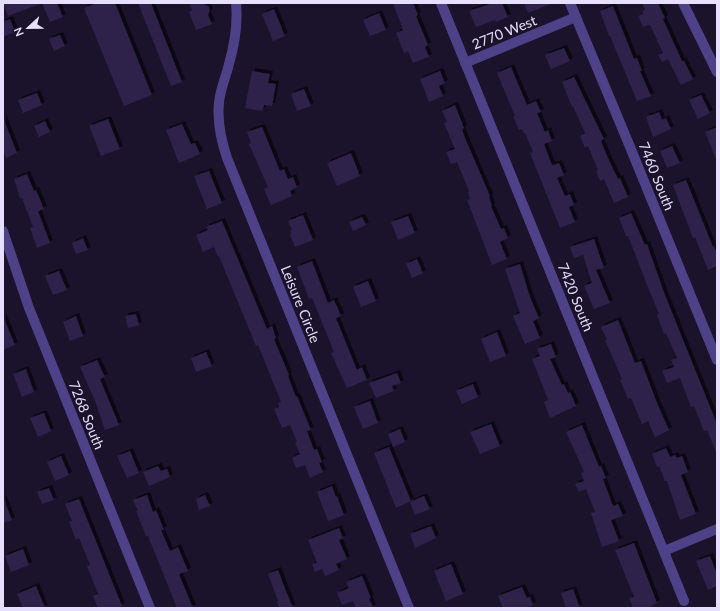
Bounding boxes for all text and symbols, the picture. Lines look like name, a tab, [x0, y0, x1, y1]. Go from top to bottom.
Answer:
north arrow	[8, 8, 48, 48]
street label: 2770 West	[469, 11, 539, 53]
text: N	[11, 26, 26, 38]
street label: 7460 South	[636, 139, 678, 213]
street label: 7420 South	[555, 260, 597, 334]
street label: Leisure Circle	[278, 263, 324, 345]
street label: 7268 South	[66, 378, 108, 452]

